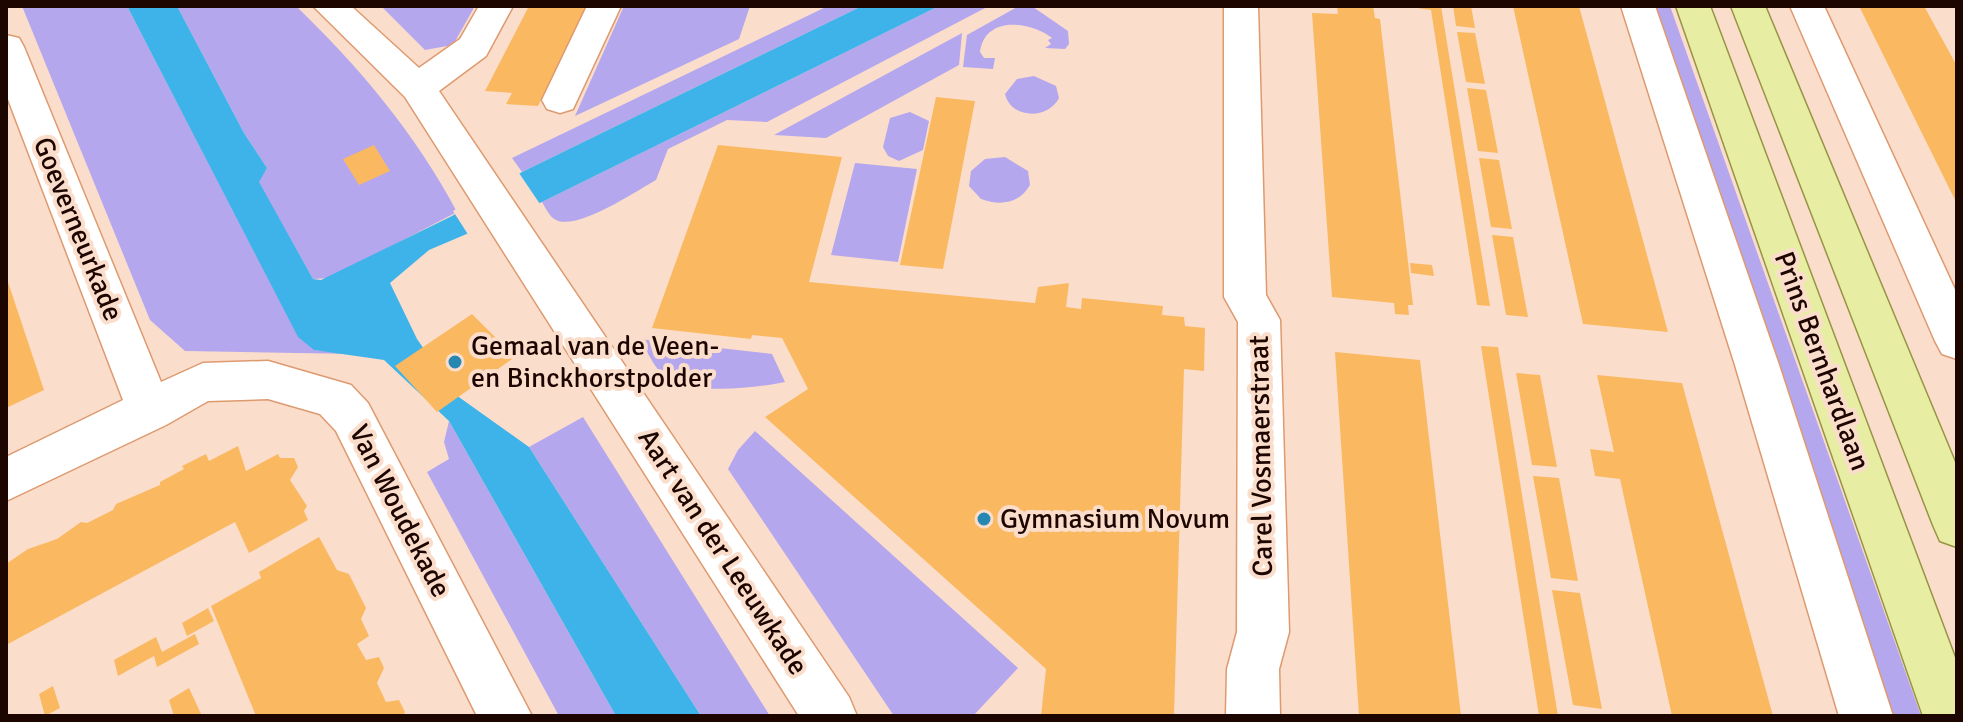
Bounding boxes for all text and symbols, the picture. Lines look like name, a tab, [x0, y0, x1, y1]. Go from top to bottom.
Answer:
street label: Goeverneurkade	[26, 132, 130, 326]
street label: Prins Bernhardlaan	[1767, 247, 1877, 475]
place label: Gemaal van de Veen- en Binckhorstpolder	[471, 329, 719, 395]
street label: Carel Vosmaerstraat	[1242, 335, 1280, 577]
marker: Gemaal van de Veen- en Binckhorstpolder	[446, 353, 464, 371]
street label: Van Woudekade	[342, 419, 458, 603]
street label: Aart van der Leeuwkade	[631, 423, 815, 681]
place label: Gymnasium Novum	[1000, 502, 1230, 536]
marker: Gymnasium Novum	[975, 510, 993, 528]

